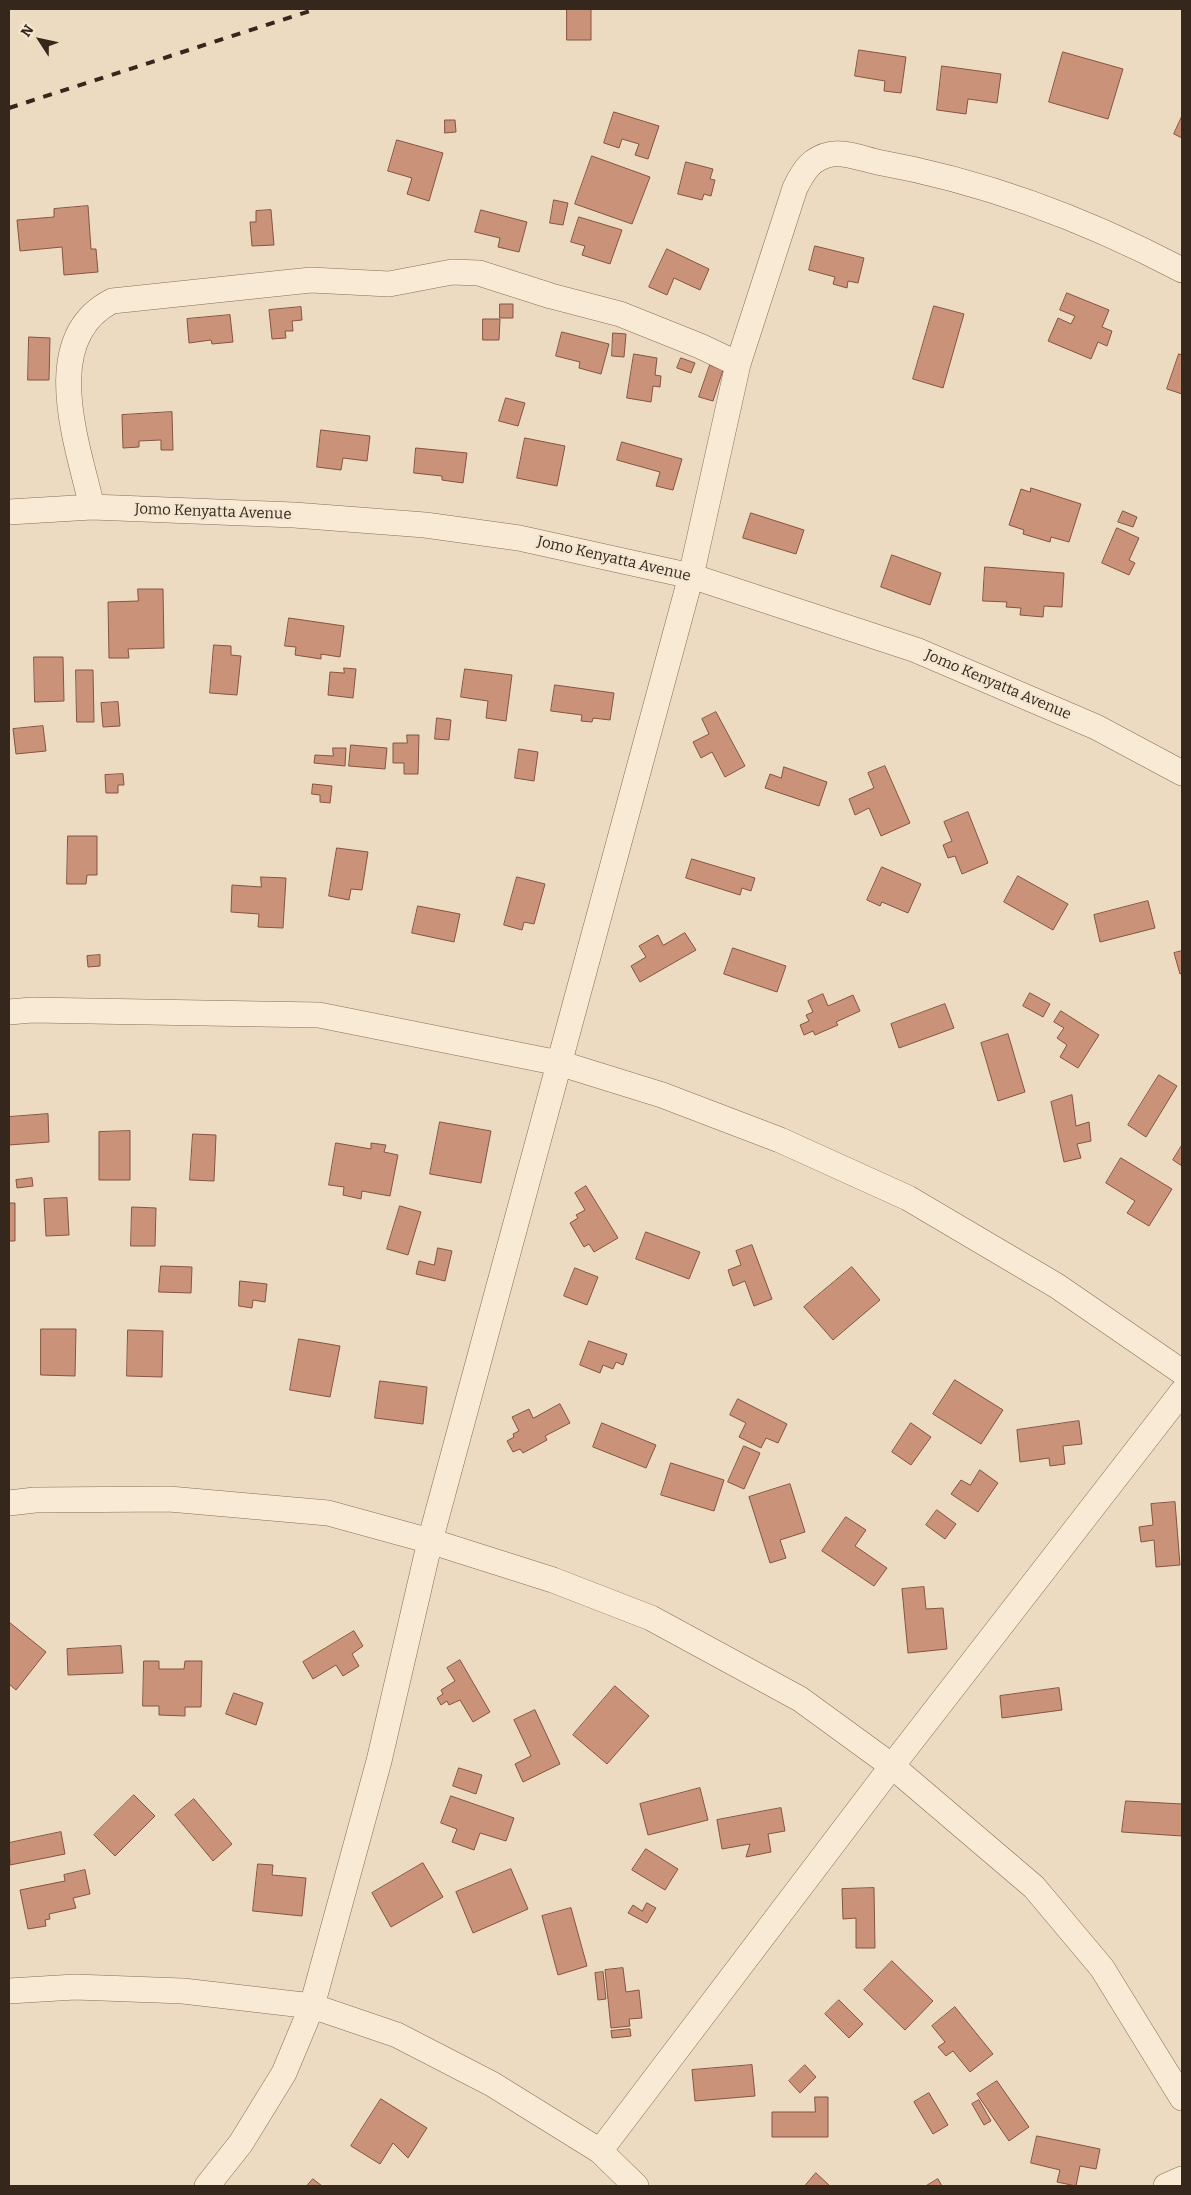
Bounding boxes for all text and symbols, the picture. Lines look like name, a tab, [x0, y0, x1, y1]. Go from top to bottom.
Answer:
north arrow	[15, 15, 65, 65]
text: N	[17, 22, 37, 40]
street label: Jomo Kenyatta Avenue	[134, 500, 292, 524]
street label: Jomo Kenyatta Avenue	[535, 533, 693, 585]
street label: Jomo Kenyatta Avenue	[922, 646, 1074, 724]

